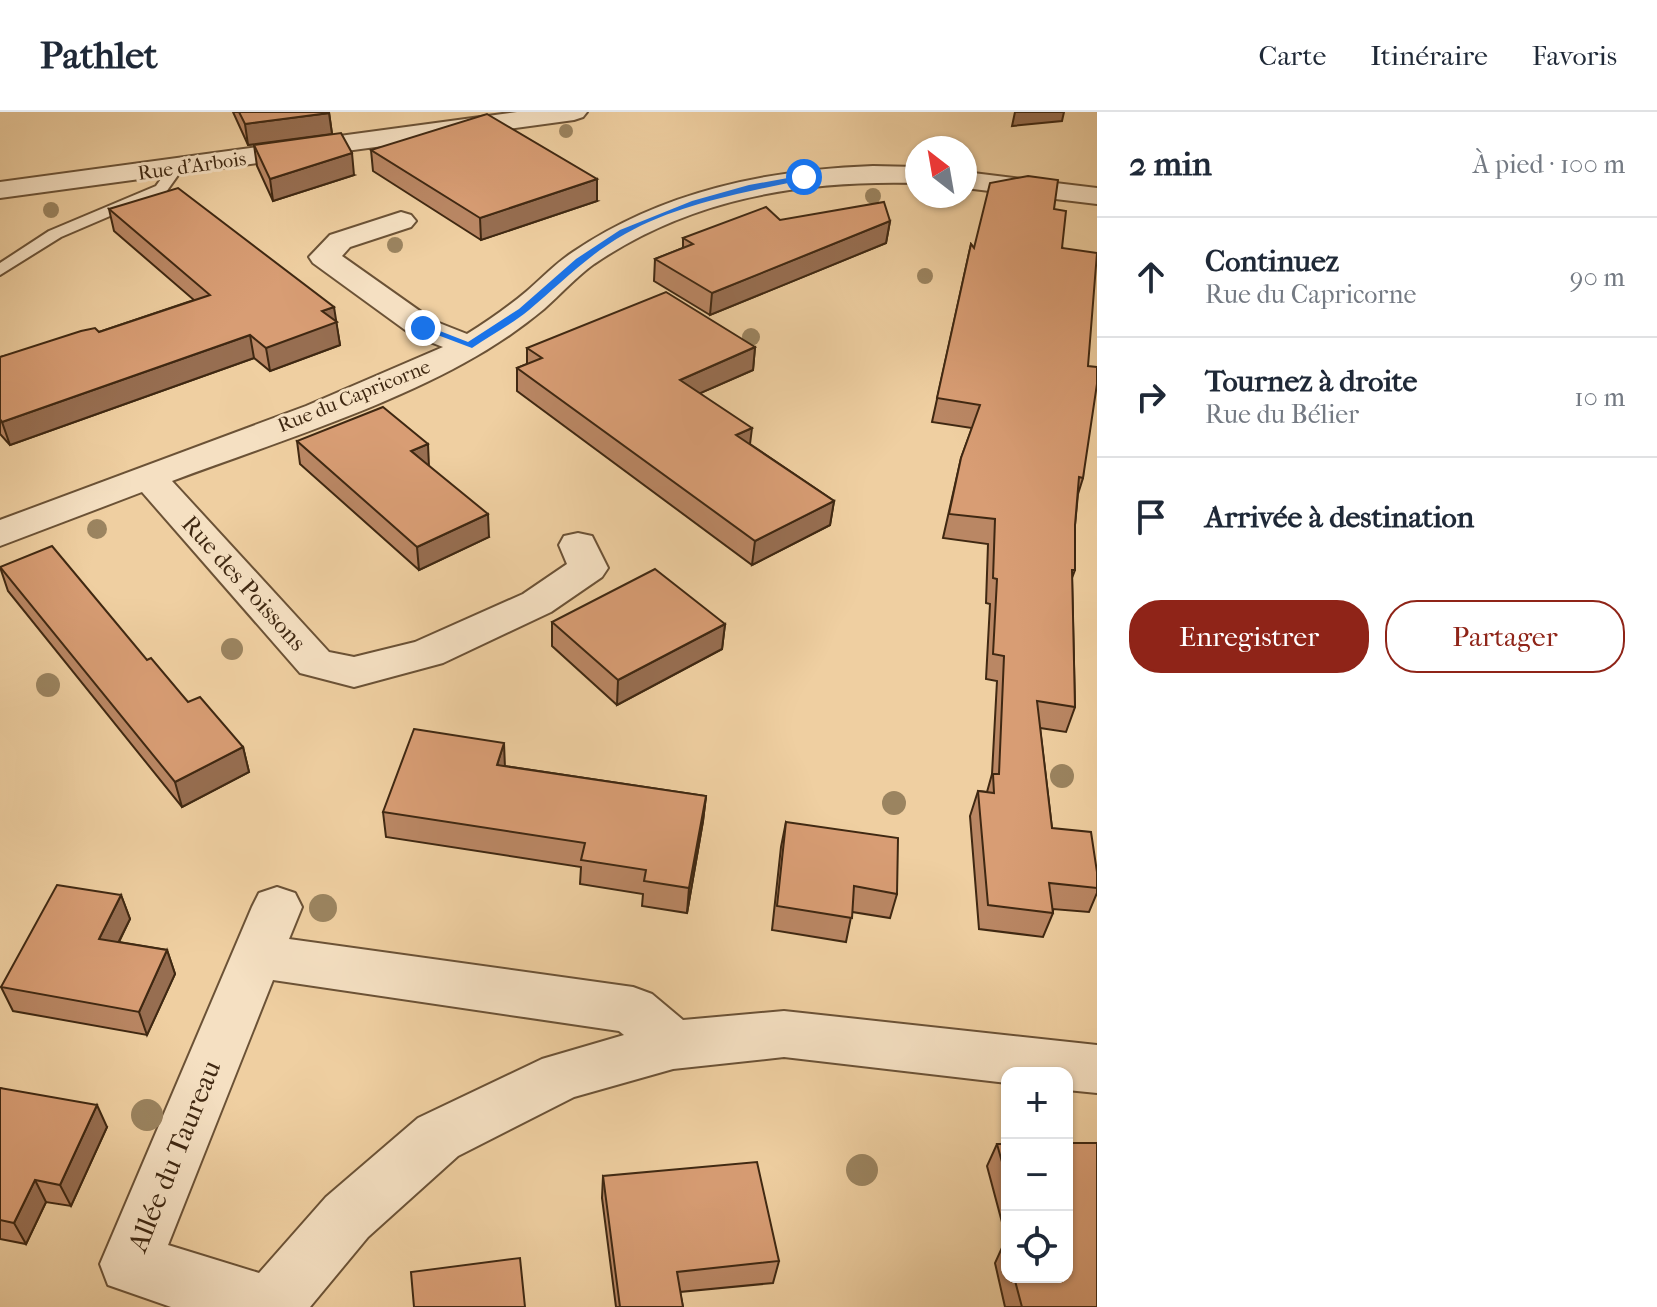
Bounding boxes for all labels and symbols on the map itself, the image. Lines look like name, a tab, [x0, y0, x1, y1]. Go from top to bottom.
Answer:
north arrow	[905, 136, 977, 208]
street label: Rue d'Arbois	[136, 147, 248, 185]
route start	[786, 159, 822, 195]
route end	[405, 310, 441, 346]
street label: Rue du Capricorne	[274, 355, 434, 437]
street label: Rue des Poissons	[176, 510, 312, 656]
street label: Allée du Taureau	[120, 1055, 227, 1258]

